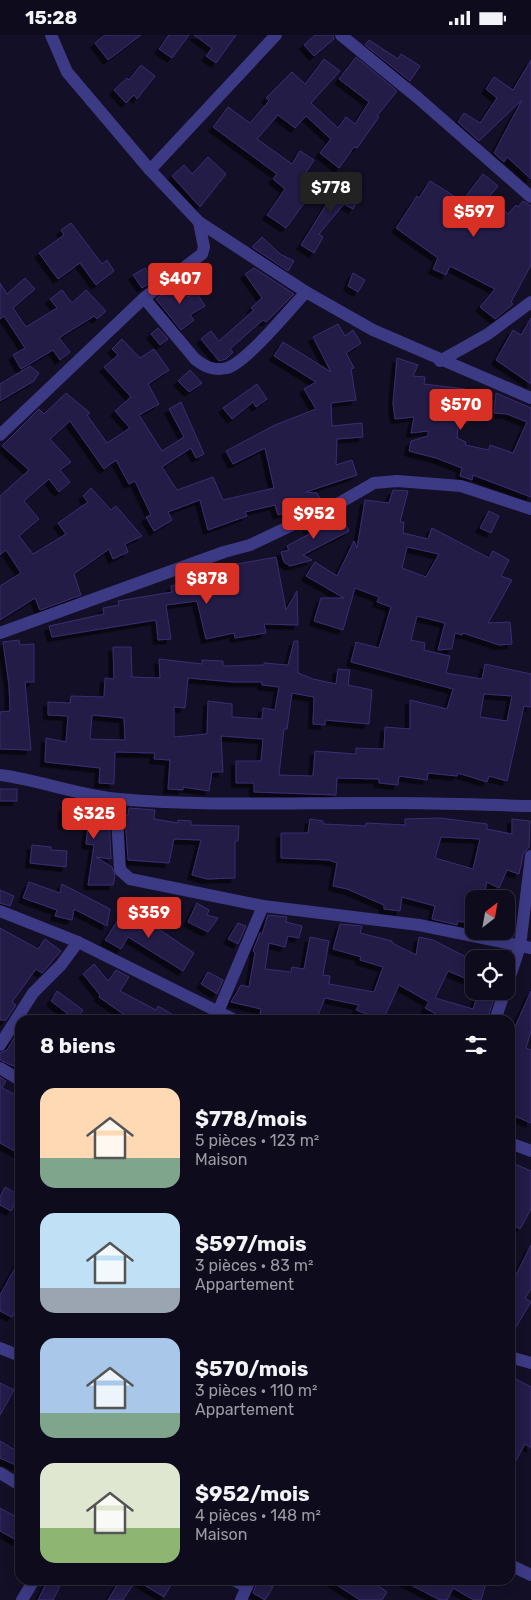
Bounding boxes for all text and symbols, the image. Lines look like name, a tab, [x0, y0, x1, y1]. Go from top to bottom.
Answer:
text: 15:28	[25, 6, 77, 29]
pin: $778	[301, 171, 361, 214]
text: $778	[311, 178, 351, 197]
pin: $597	[444, 195, 504, 238]
text: $597	[454, 202, 494, 221]
pin: $407	[150, 263, 210, 305]
text: $407	[159, 269, 201, 288]
pin: $570	[431, 389, 491, 431]
text: $570	[440, 395, 482, 414]
pin: $952	[284, 497, 344, 540]
text: $952	[293, 504, 335, 523]
pin: $878	[177, 563, 237, 605]
text: $878	[186, 569, 228, 588]
pin: $325	[64, 797, 124, 840]
text: $325	[73, 804, 115, 823]
north arrow	[465, 890, 515, 940]
map controls	[465, 890, 515, 1000]
pin: $359	[119, 897, 179, 939]
text: $359	[128, 903, 170, 922]
button: locate	[465, 950, 515, 1000]
icon: filters	[462, 1031, 490, 1059]
text: 8 biens	[40, 1033, 116, 1058]
text: $778/mois	[195, 1106, 307, 1131]
icon: home	[80, 1108, 140, 1168]
text: 5 pièces · 123 m²	[195, 1131, 319, 1150]
text: Maison	[195, 1150, 247, 1169]
text: $597/mois	[195, 1231, 307, 1256]
icon: home	[80, 1233, 140, 1293]
text: 3 pièces · 83 m²	[195, 1256, 313, 1275]
text: Appartement	[195, 1275, 294, 1294]
text: $570/mois	[195, 1356, 308, 1381]
icon: home	[80, 1358, 140, 1418]
text: 3 pièces · 110 m²	[195, 1381, 317, 1400]
text: Appartement	[195, 1400, 294, 1419]
text: $952/mois	[195, 1481, 310, 1506]
icon: home	[80, 1483, 140, 1543]
text: 4 pièces · 148 m²	[195, 1506, 321, 1525]
text: Maison	[195, 1525, 247, 1544]

